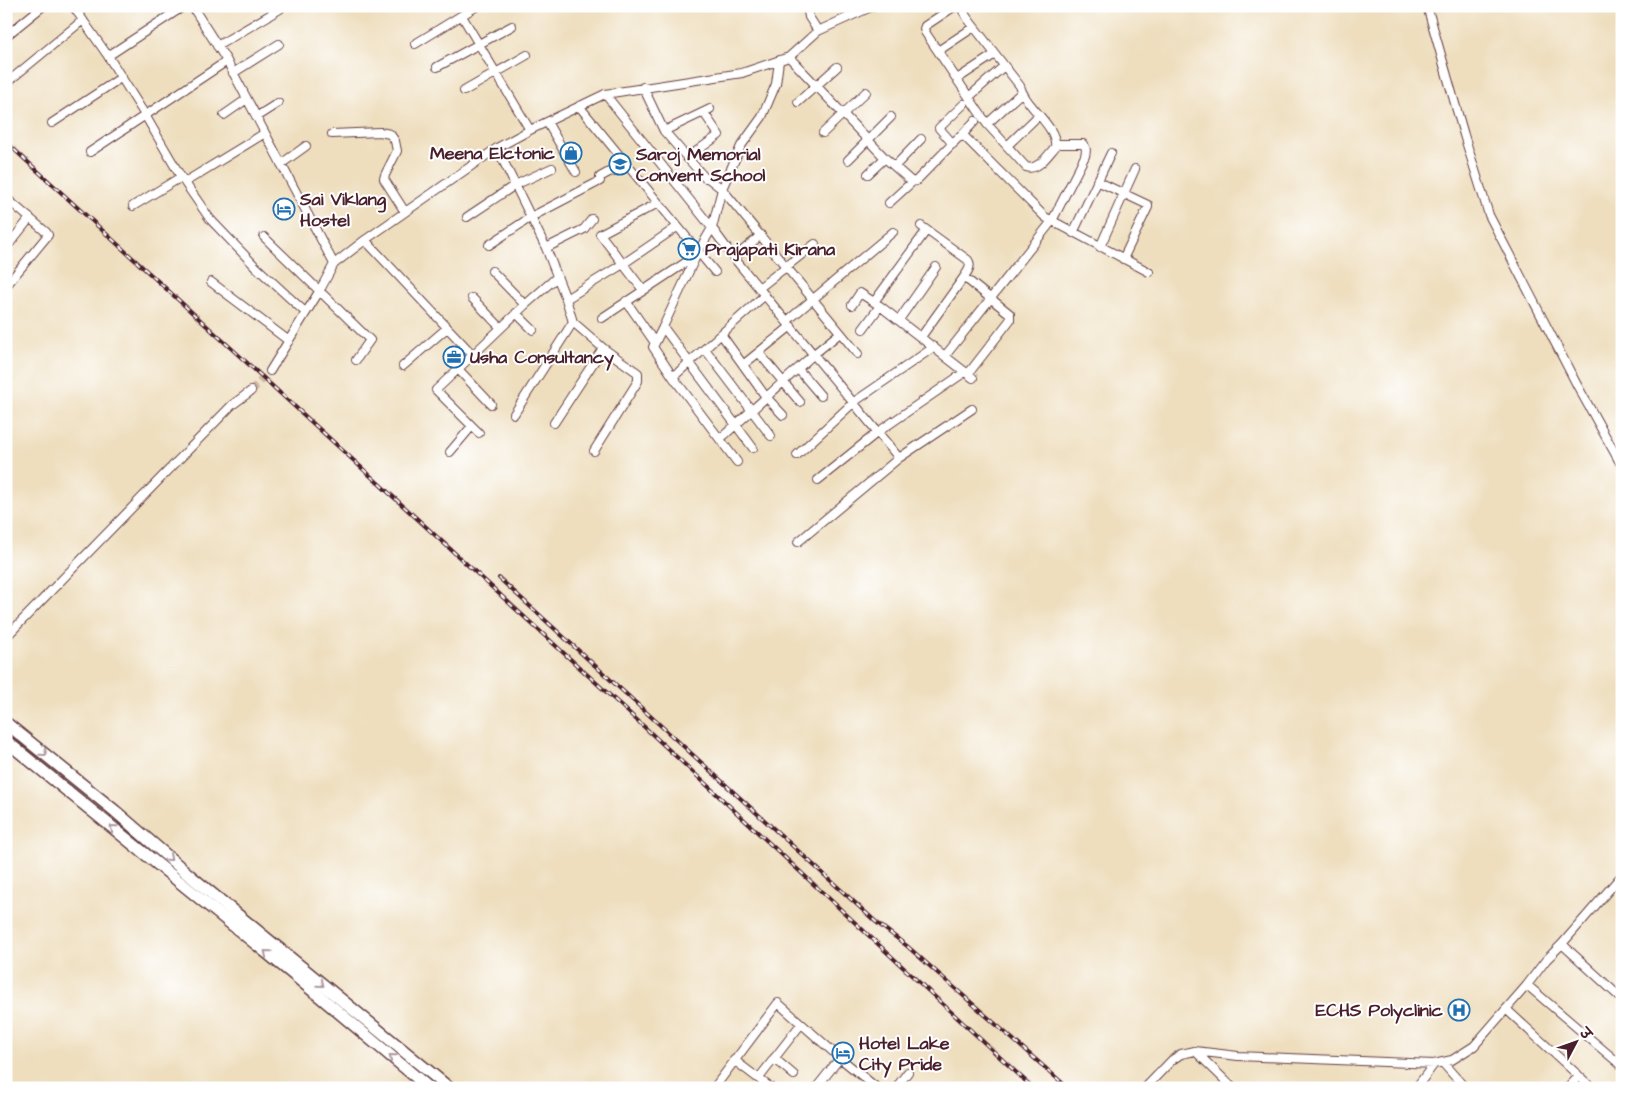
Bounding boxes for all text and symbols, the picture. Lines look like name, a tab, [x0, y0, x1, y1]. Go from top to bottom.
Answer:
place label: Meena Elctonic	[430, 141, 556, 166]
shop icon: Meena Elctonic	[559, 141, 583, 165]
place label: Saroj Memorial Convent School	[635, 142, 766, 188]
school or university icon: Saroj Memorial Convent School	[608, 152, 632, 176]
place label: Sai Viklang Hostel	[299, 187, 387, 233]
hotel icon: Sai Viklang Hostel	[272, 197, 296, 221]
supermarket icon: Prajapati Kirana	[677, 237, 701, 261]
place label: Prajapati Kirana	[705, 237, 836, 262]
office icon: Usha Consultancy	[442, 345, 466, 369]
place label: Usha Consultancy	[470, 345, 614, 371]
one-way arrow	[39, 748, 48, 757]
one-way arrow	[110, 825, 119, 834]
one-way arrow	[163, 852, 172, 861]
one-way arrow	[263, 949, 272, 958]
one-way arrow	[315, 978, 324, 986]
place label: ECHS Polyclinic	[1316, 998, 1444, 1024]
hospital icon: ECHS Polyclinic	[1447, 998, 1471, 1022]
north arrow	[1550, 1016, 1600, 1066]
text: उ	[1573, 1023, 1597, 1045]
place label: Hotel Lake City Pride	[859, 1031, 950, 1078]
hotel icon: Hotel Lake City Pride	[831, 1041, 855, 1065]
one-way arrow	[388, 1053, 397, 1062]

